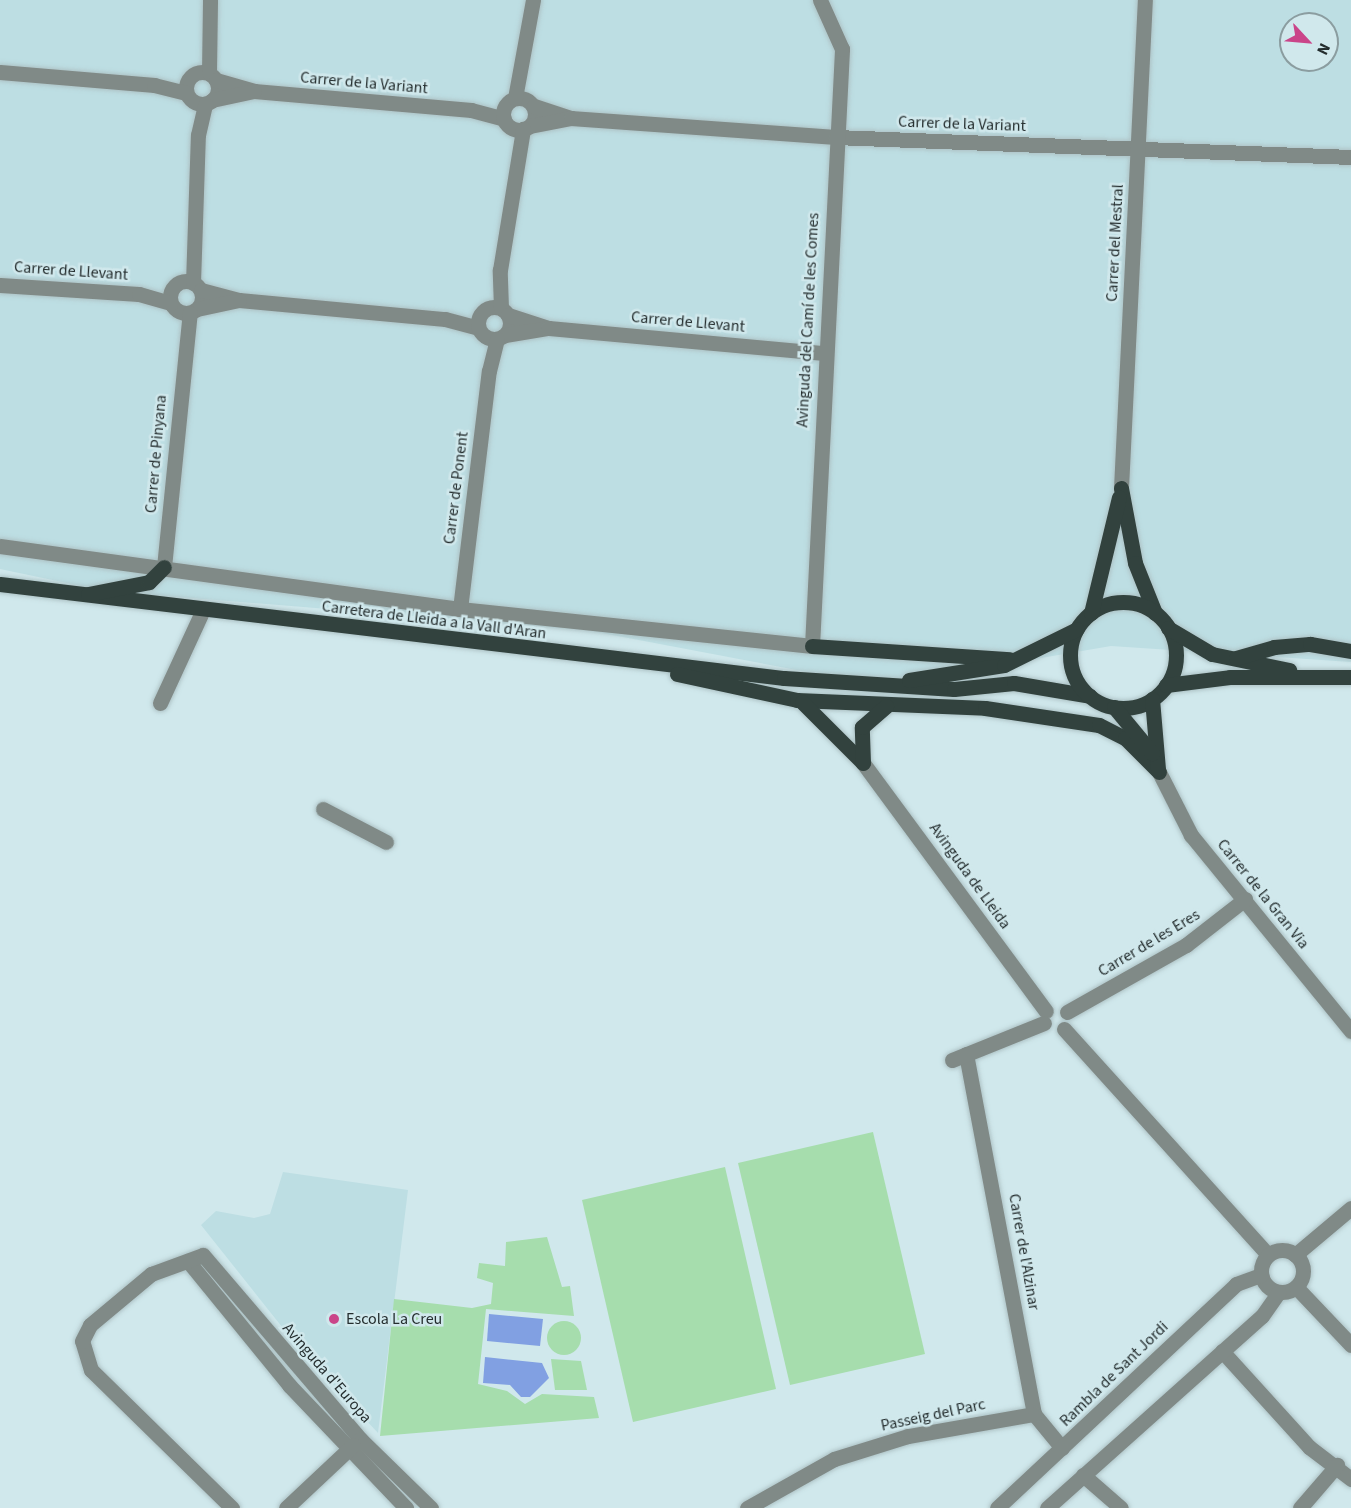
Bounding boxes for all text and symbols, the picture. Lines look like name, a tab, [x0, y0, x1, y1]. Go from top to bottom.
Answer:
north arrow	[1279, 12, 1339, 72]
text: N	[1311, 39, 1336, 59]
street label: Carrer de la Variant	[299, 68, 429, 98]
street label: Carrer de la Variant	[898, 112, 1026, 136]
street label: Carrer del Mestral	[1102, 184, 1128, 302]
street label: Avinguda del Camí de les Comes	[793, 212, 823, 428]
street label: Carrer de Llevant	[13, 257, 129, 285]
street label: Carrer de Llevant	[630, 307, 746, 337]
street label: Carrer de Pinyana	[141, 394, 171, 514]
street label: Carrer de Ponent	[440, 431, 472, 545]
street label: Carretera de Lleida a la Vall d'Aran	[321, 597, 547, 643]
street label: Avinguda de Lleida	[925, 819, 1015, 933]
street label: Carrer de la Gran Via	[1213, 835, 1313, 953]
street label: Carrer de les Eres	[1095, 905, 1203, 981]
street label: Carrer de l'Alzinar	[1004, 1192, 1044, 1312]
place label: Escola La Creu	[346, 1309, 442, 1329]
marker: Escola La Creu	[327, 1312, 341, 1326]
street label: Rambla de Sant Jordi	[1056, 1317, 1172, 1431]
street label: Avinguda d'Europa	[278, 1319, 376, 1427]
street label: Passeig del Parc	[879, 1395, 987, 1435]

